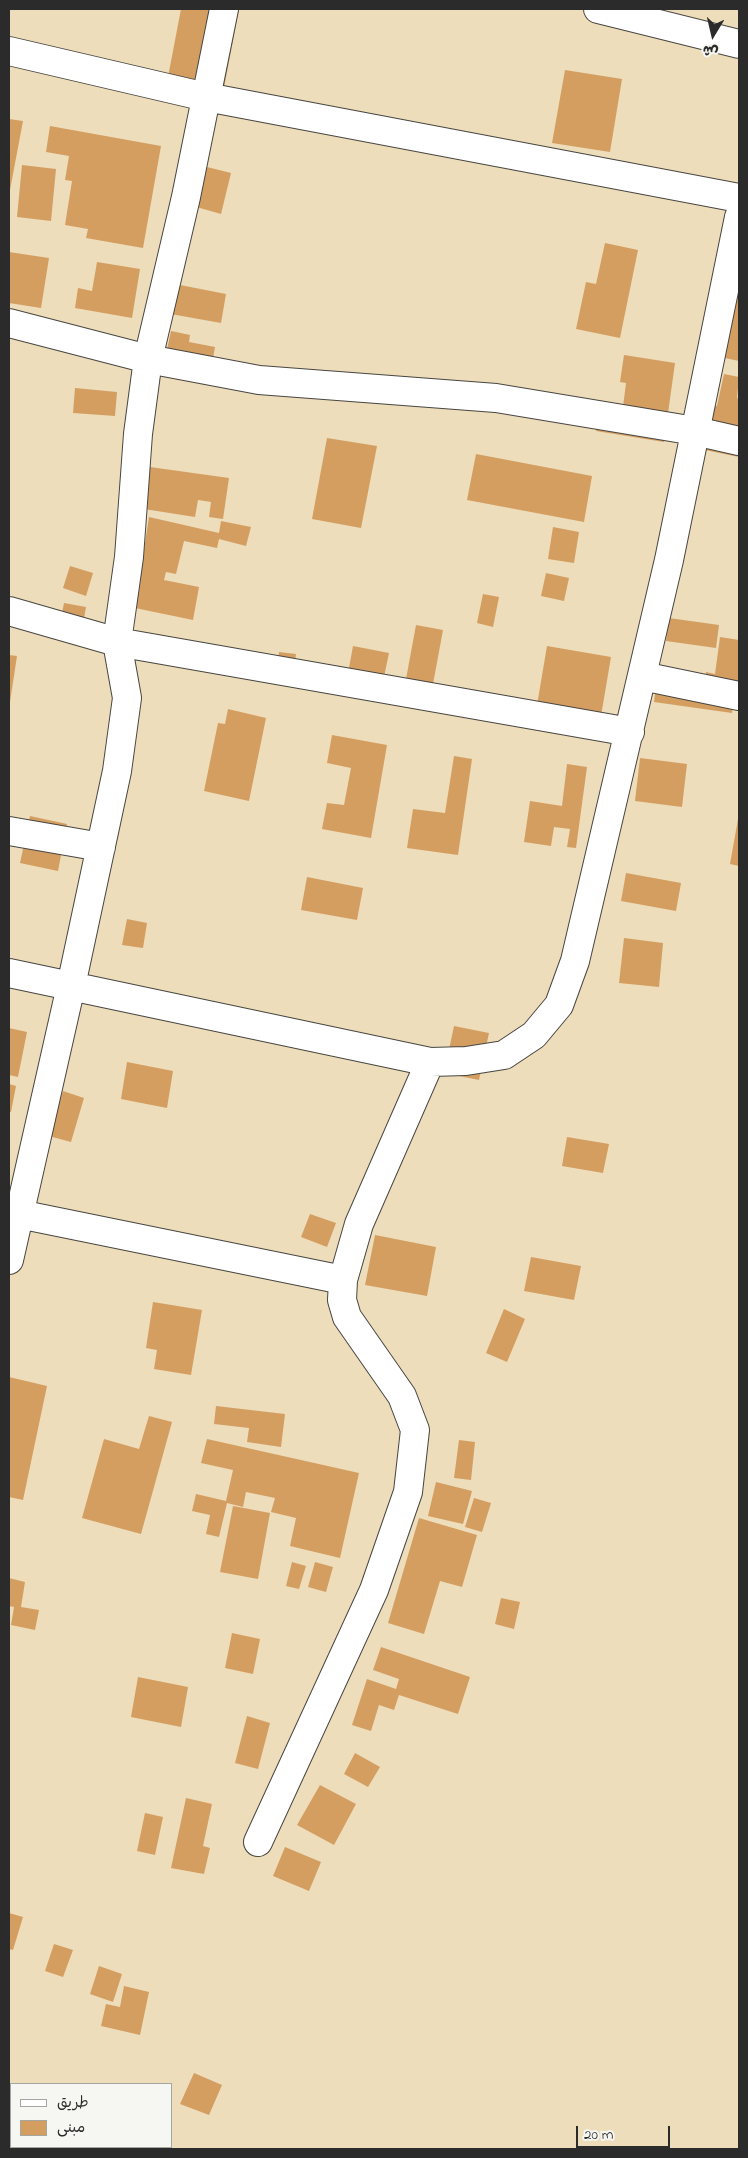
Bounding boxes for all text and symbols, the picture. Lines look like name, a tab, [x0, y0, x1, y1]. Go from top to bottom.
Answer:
north arrow	[688, 10, 738, 60]
text: ش	[701, 39, 720, 62]
legend	[10, 2083, 172, 2148]
text: طريق	[57, 2092, 89, 2114]
scale bar	[578, 2116, 672, 2148]
text: مبنى	[57, 2117, 85, 2139]
text: 20 m	[584, 2124, 613, 2146]

